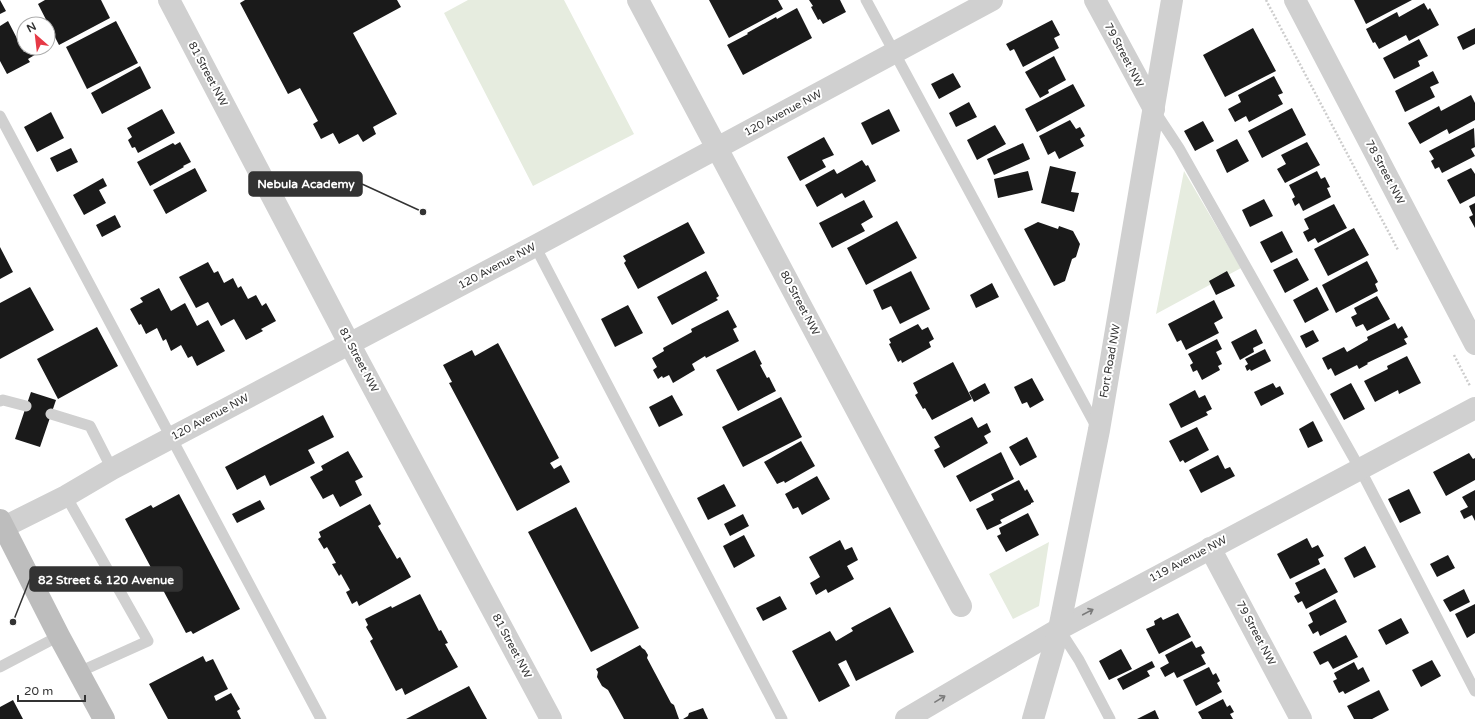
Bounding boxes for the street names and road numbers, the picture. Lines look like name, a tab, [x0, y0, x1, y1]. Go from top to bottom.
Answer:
street label: 79 Street NW	[1102, 21, 1146, 89]
street label: 81 Street NW	[186, 40, 230, 108]
street label: 120 Avenue NW	[742, 87, 824, 139]
street label: 78 Street NW	[1363, 138, 1407, 206]
street label: 120 Avenue NW	[456, 240, 538, 292]
street label: 80 Street NW	[778, 269, 822, 337]
street label: Fort Road NW	[1097, 323, 1123, 399]
street label: 81 Street NW	[337, 326, 381, 394]
street label: 120 Avenue NW	[169, 391, 251, 443]
street label: 119 Avenue NW	[1147, 533, 1229, 585]
street label: 79 Street NW	[1234, 599, 1278, 667]
street label: 81 Street NW	[490, 612, 534, 680]

